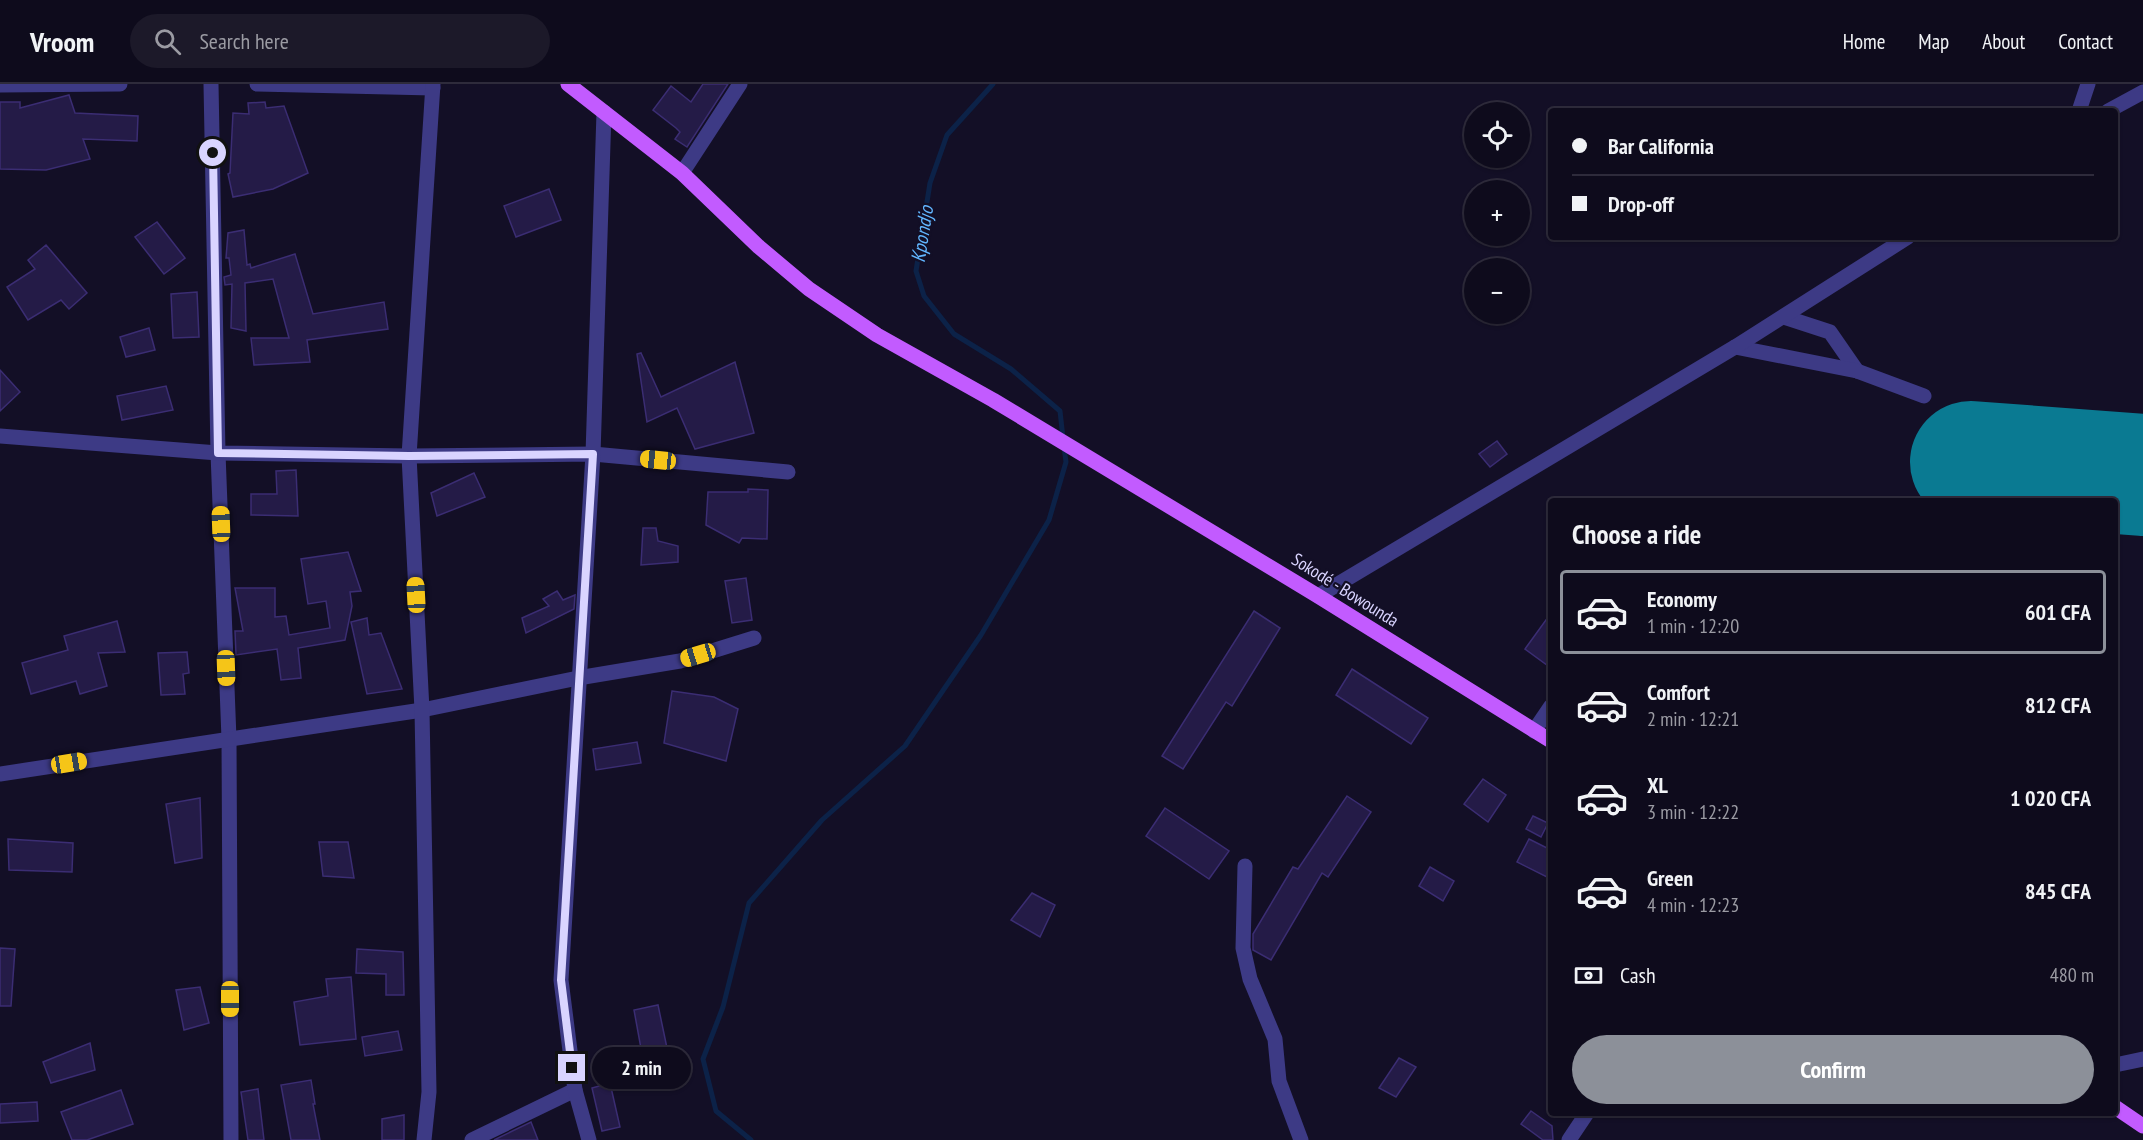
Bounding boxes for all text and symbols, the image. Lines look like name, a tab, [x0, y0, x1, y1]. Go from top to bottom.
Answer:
search box	[130, 14, 550, 68]
text: Vroom	[30, 23, 94, 60]
icon: search	[151, 25, 184, 58]
text: Search here	[199, 27, 289, 55]
text: Home	[1843, 28, 1885, 55]
text: Map	[1918, 28, 1949, 55]
text: About	[1982, 28, 2025, 55]
text: Contact	[2058, 28, 2113, 55]
map controls	[1464, 102, 1530, 324]
button: locate	[1464, 102, 1530, 168]
text: Bar California	[1608, 132, 1714, 160]
route start	[199, 139, 226, 166]
button: +	[1464, 180, 1530, 246]
text: Drop-off	[1608, 190, 1674, 218]
water label: Kpondjo	[905, 202, 940, 264]
button: −	[1464, 258, 1530, 324]
car	[639, 449, 677, 471]
car	[211, 506, 231, 542]
text: Choose a ride	[1572, 517, 1701, 551]
street label: Sokodé - Bowounda	[1288, 548, 1403, 632]
car	[406, 577, 426, 613]
icon: car	[1575, 585, 1629, 639]
text: Economy	[1647, 585, 1717, 613]
text: 601 CFA	[2025, 598, 2091, 626]
text: 1 min · 12:20	[1647, 613, 1739, 639]
car	[678, 641, 718, 669]
car	[216, 650, 236, 686]
icon: car	[1575, 678, 1629, 732]
text: Comfort	[1647, 678, 1710, 706]
text: 812 CFA	[2025, 691, 2091, 719]
text: 2 min · 12:21	[1647, 706, 1739, 732]
car	[50, 751, 88, 775]
icon: car	[1575, 771, 1629, 825]
text: XL	[1647, 771, 1668, 799]
text: 1 020 CFA	[2010, 784, 2091, 812]
text: 3 min · 12:22	[1647, 799, 1739, 825]
icon: car	[1575, 864, 1629, 918]
text: Green	[1647, 864, 1693, 892]
text: 845 CFA	[2025, 877, 2091, 905]
text: 4 min · 12:23	[1647, 892, 1739, 918]
icon: cash	[1572, 959, 1605, 992]
text: Cash	[1620, 961, 1656, 989]
text: 480 m	[2050, 962, 2094, 988]
car	[221, 981, 239, 1017]
button: Confirm	[1572, 1035, 2094, 1104]
callout: 2 min	[593, 1047, 692, 1089]
route end	[558, 1054, 585, 1081]
text: 2 min	[621, 1055, 662, 1081]

